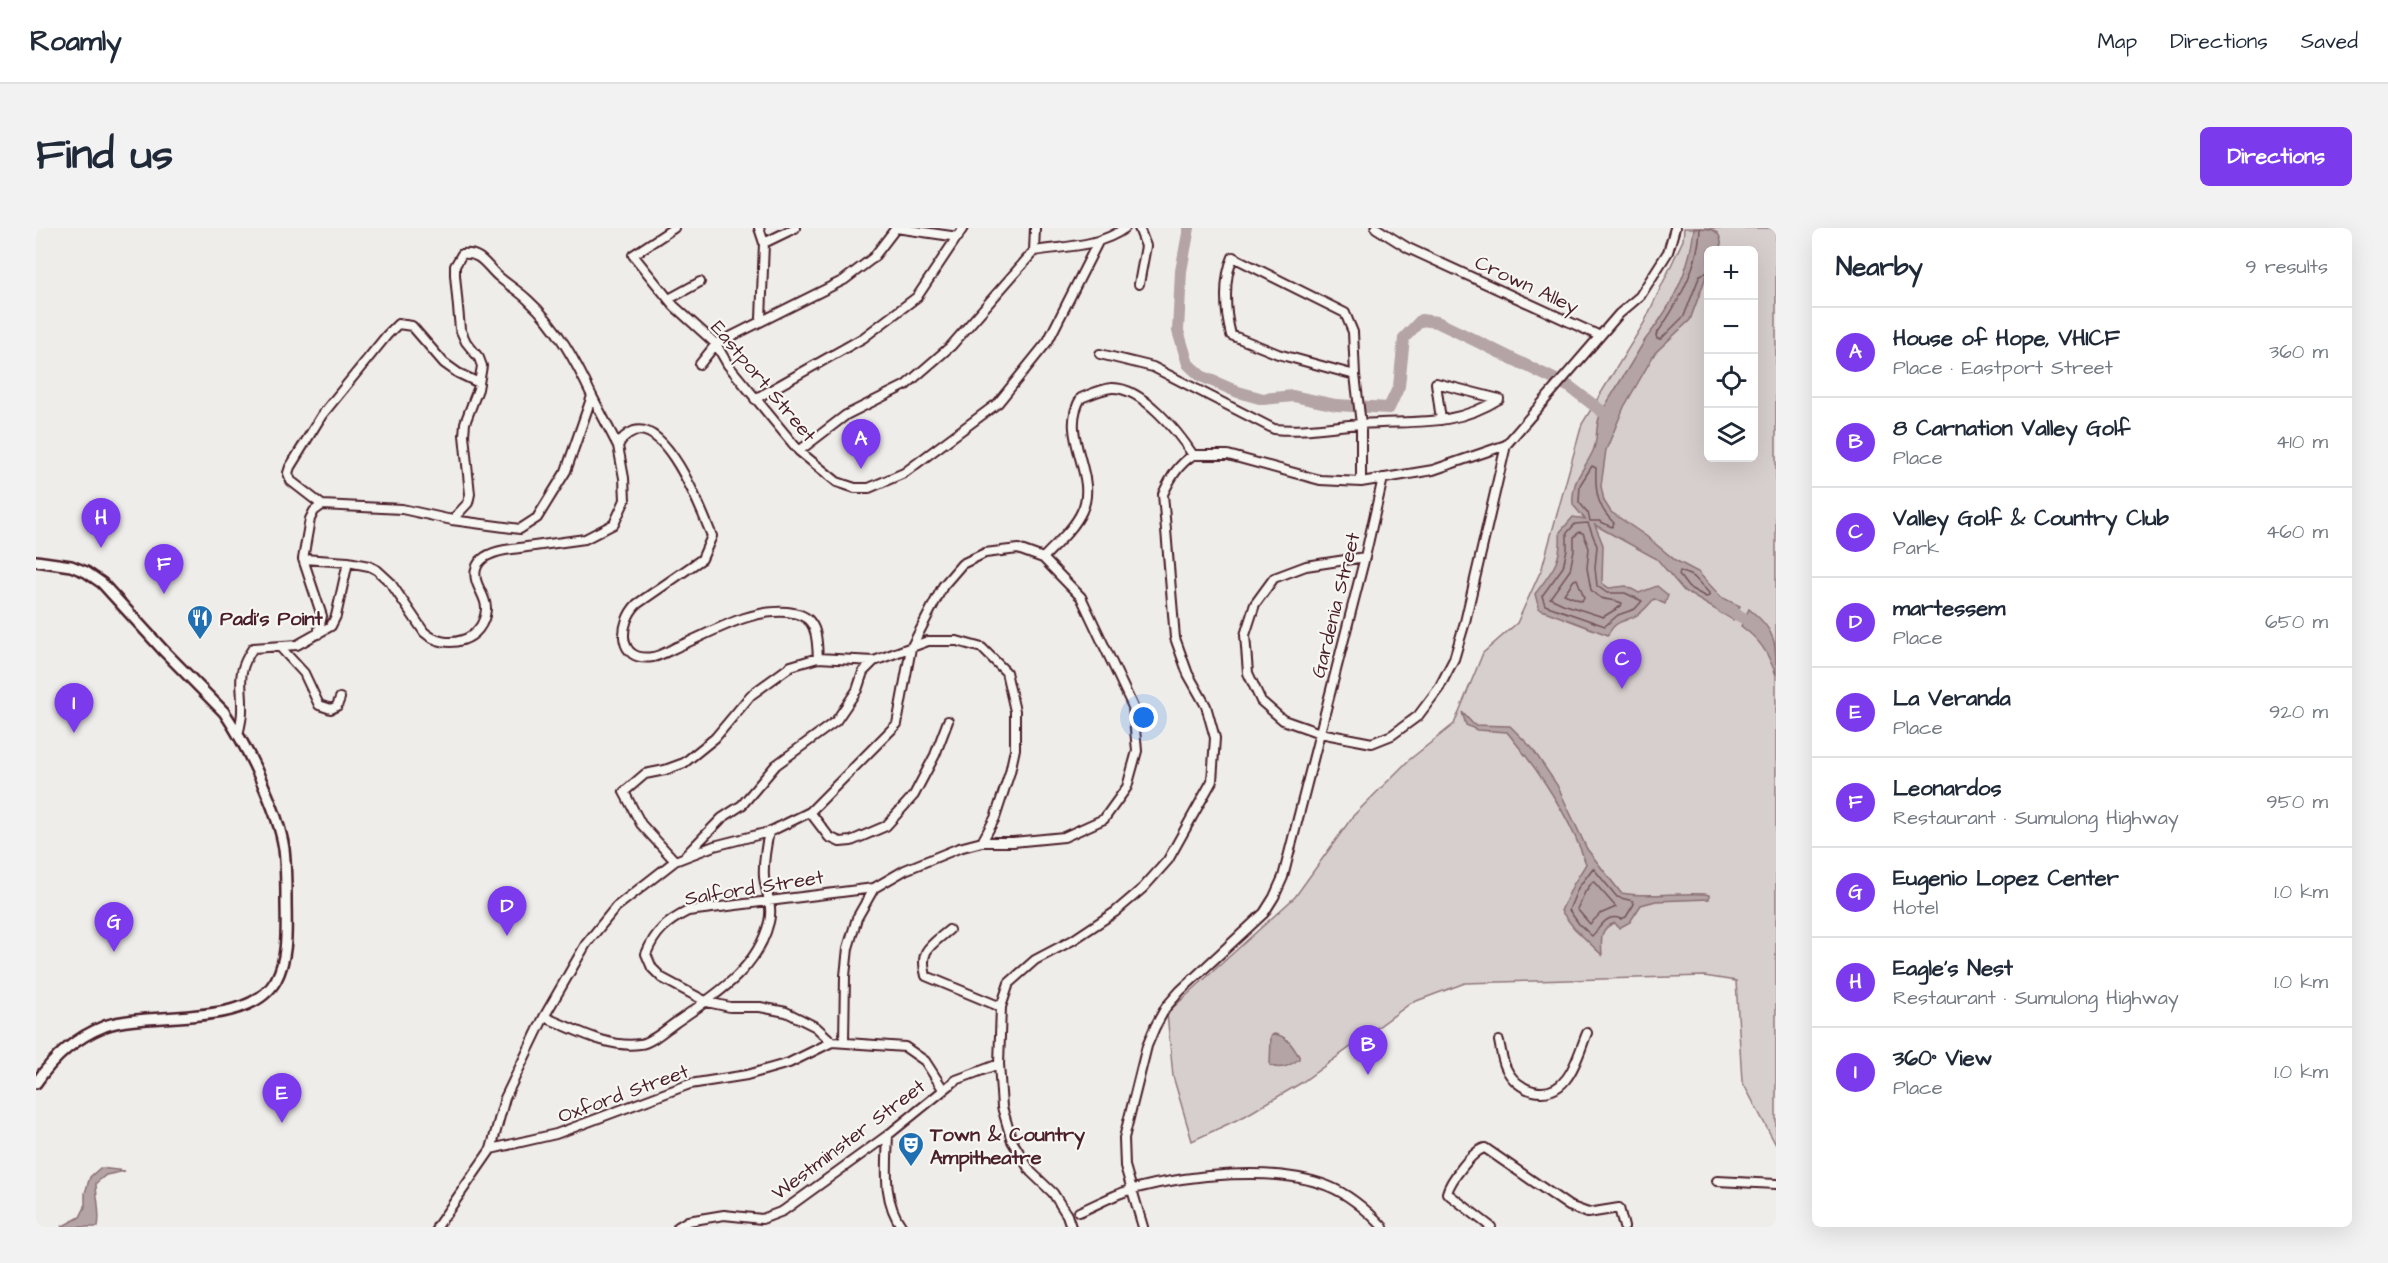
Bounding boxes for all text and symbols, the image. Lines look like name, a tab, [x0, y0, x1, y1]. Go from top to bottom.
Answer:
text: Roamly	[30, 22, 122, 61]
text: Map	[2097, 27, 2137, 56]
text: Directions	[2170, 27, 2268, 56]
text: Saved	[2301, 27, 2358, 56]
text: Find us	[36, 127, 173, 185]
button: Directions	[2200, 127, 2352, 186]
map controls	[1704, 246, 1758, 462]
button: +	[1704, 246, 1758, 300]
street label: Crown Alley	[1470, 249, 1583, 322]
text: Nearby	[1836, 249, 1923, 285]
text: 9 results	[2245, 253, 2328, 281]
button: −	[1704, 300, 1758, 354]
street label: Eastport Street	[704, 315, 823, 449]
text: House of Hope, VHICF	[1893, 323, 2120, 354]
text: A	[1849, 338, 1862, 366]
text: 360 m	[2269, 338, 2328, 366]
button: locate	[1704, 354, 1758, 408]
text: Place · Eastport Street	[1893, 354, 2113, 382]
button: layers	[1704, 408, 1758, 462]
text: 8 Carnation Valley Golf	[1893, 413, 2130, 444]
pin: A	[842, 420, 880, 469]
text: B	[1848, 428, 1863, 456]
text: 410 m	[2276, 428, 2328, 456]
text: Place	[1893, 444, 1943, 472]
pin: H	[82, 498, 120, 548]
text: Valley Golf & Country Club	[1893, 503, 2169, 534]
text: C	[1848, 518, 1863, 546]
text: 460 m	[2266, 518, 2328, 546]
street label: Gardenia Street	[1304, 530, 1368, 681]
text: Park	[1893, 534, 1939, 562]
pin: F	[144, 544, 184, 594]
text: martessem	[1893, 593, 2005, 624]
restaurant icon: Padi's Point	[185, 603, 215, 641]
place label: Padi's Point	[220, 605, 324, 633]
text: D	[1849, 608, 1862, 636]
text: 650 m	[2265, 608, 2328, 636]
text: Place	[1893, 624, 1943, 652]
pin: C	[1602, 640, 1642, 689]
text: La Veranda	[1893, 683, 2011, 714]
pin: I	[54, 684, 93, 733]
text: E	[1850, 698, 1861, 726]
text: 920 m	[2269, 698, 2328, 726]
your location	[1129, 703, 1158, 732]
text: Place	[1893, 714, 1943, 742]
text: Leonardos	[1893, 773, 2002, 804]
text: F	[1849, 788, 1862, 816]
text: 950 m	[2266, 788, 2328, 816]
text: Restaurant · Sumulong Highway	[1893, 804, 2179, 832]
street label: Salford Street	[683, 863, 826, 913]
text: Eugenio Lopez Center	[1893, 863, 2119, 894]
text: G	[1849, 878, 1862, 906]
text: 1.0 km	[2274, 878, 2328, 906]
pin: D	[488, 886, 526, 936]
text: Hotel	[1893, 894, 1938, 922]
pin: G	[94, 902, 134, 952]
text: Eagle's Nest	[1893, 953, 2013, 984]
text: H	[1849, 968, 1862, 996]
text: 1.0 km	[2274, 968, 2328, 996]
text: Restaurant · Sumulong Highway	[1893, 984, 2179, 1012]
pin: B	[1348, 1026, 1388, 1075]
text: 360° View	[1893, 1043, 1992, 1074]
street label: Oxford Street	[554, 1057, 692, 1131]
text: I	[1854, 1058, 1857, 1086]
text: 1.0 km	[2274, 1058, 2328, 1086]
street label: Westminster Street	[766, 1073, 931, 1207]
pin: E	[262, 1074, 302, 1123]
text: Place	[1893, 1074, 1943, 1102]
place label: Town & Country Ampitheatre	[929, 1121, 1085, 1172]
theatre icon: Town & Country Ampitheatre	[896, 1130, 926, 1168]

